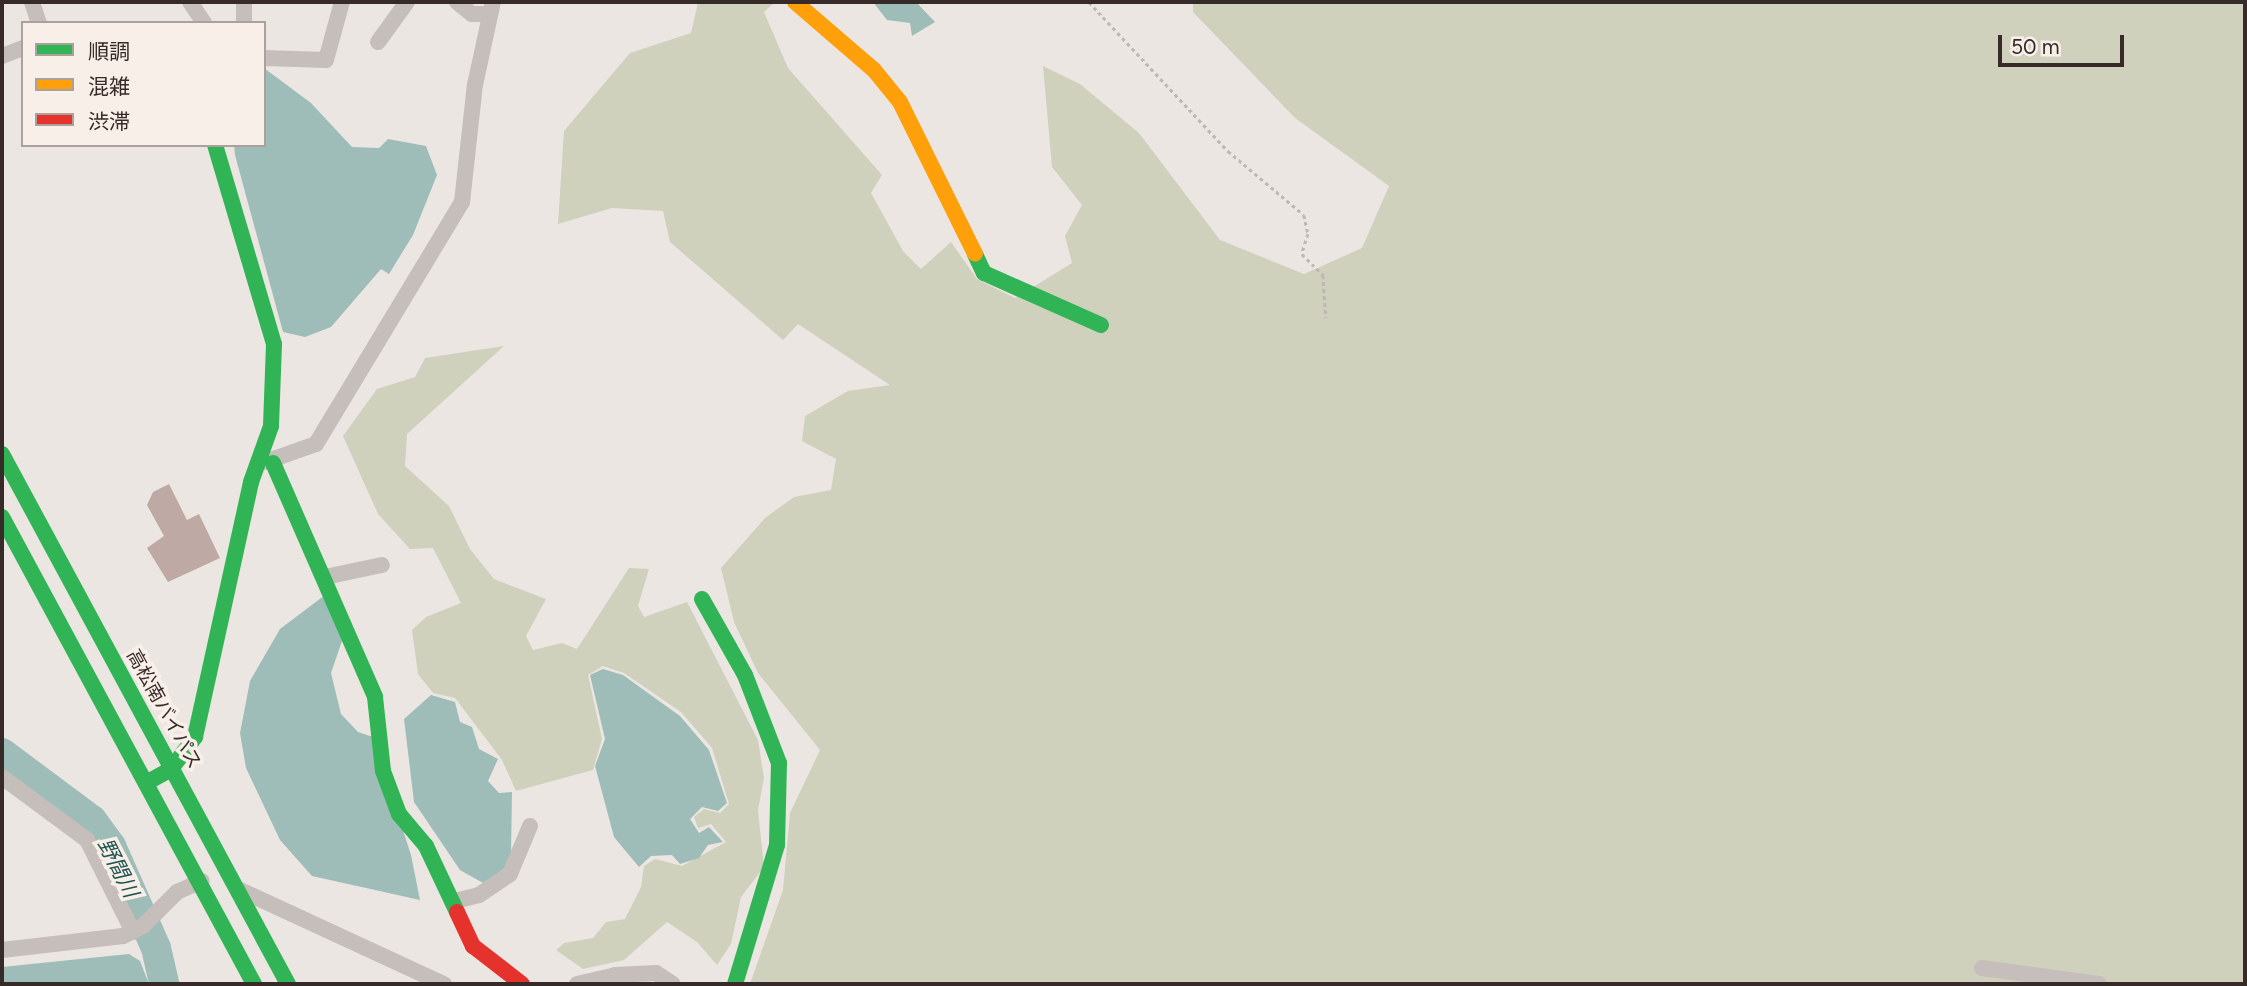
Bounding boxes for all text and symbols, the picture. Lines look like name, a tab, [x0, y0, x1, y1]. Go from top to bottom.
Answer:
legend	[21, 21, 266, 147]
scale bar	[2002, 21, 2128, 65]
text: 50 m	[2011, 34, 2060, 59]
text: 順調	[88, 39, 130, 64]
text: 混雑	[88, 74, 130, 99]
text: 渋滞	[88, 109, 130, 134]
street label: 高松南バイパス	[122, 645, 206, 773]
water label: 野間川	[92, 834, 144, 902]

